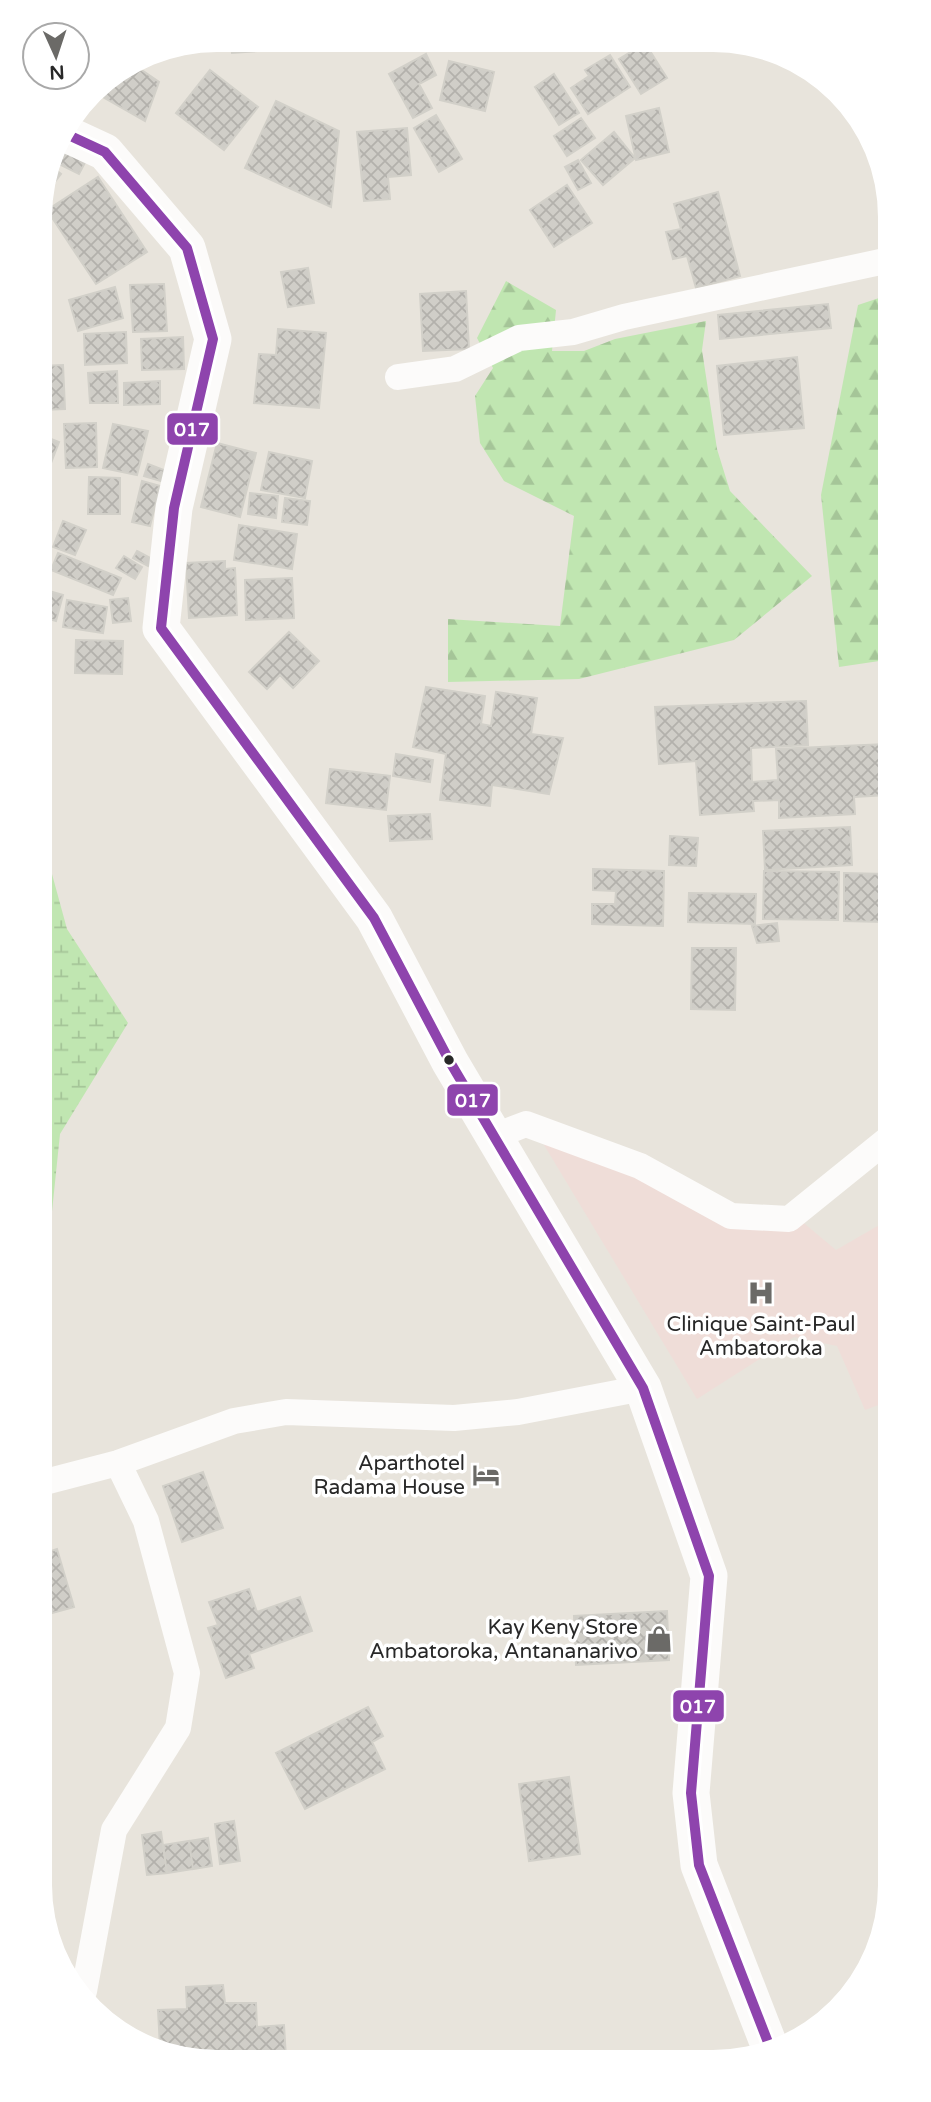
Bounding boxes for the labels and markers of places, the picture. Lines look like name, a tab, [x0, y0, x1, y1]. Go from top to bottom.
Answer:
unlabelled marker	[442, 1053, 456, 1067]
hospital icon: Clinique Saint-Paul Ambatoroka	[746, 1278, 776, 1308]
place label: Clinique Saint-Paul Ambatoroka	[667, 1312, 855, 1361]
place label: Aparthotel Radama House	[314, 1451, 465, 1500]
hotel icon: Aparthotel Radama House	[471, 1460, 501, 1490]
place label: Kay Keny Store Ambatoroka, Antananarivo	[369, 1615, 638, 1664]
shop icon: Kay Keny Store Ambatoroka, Antananarivo	[644, 1624, 674, 1654]

